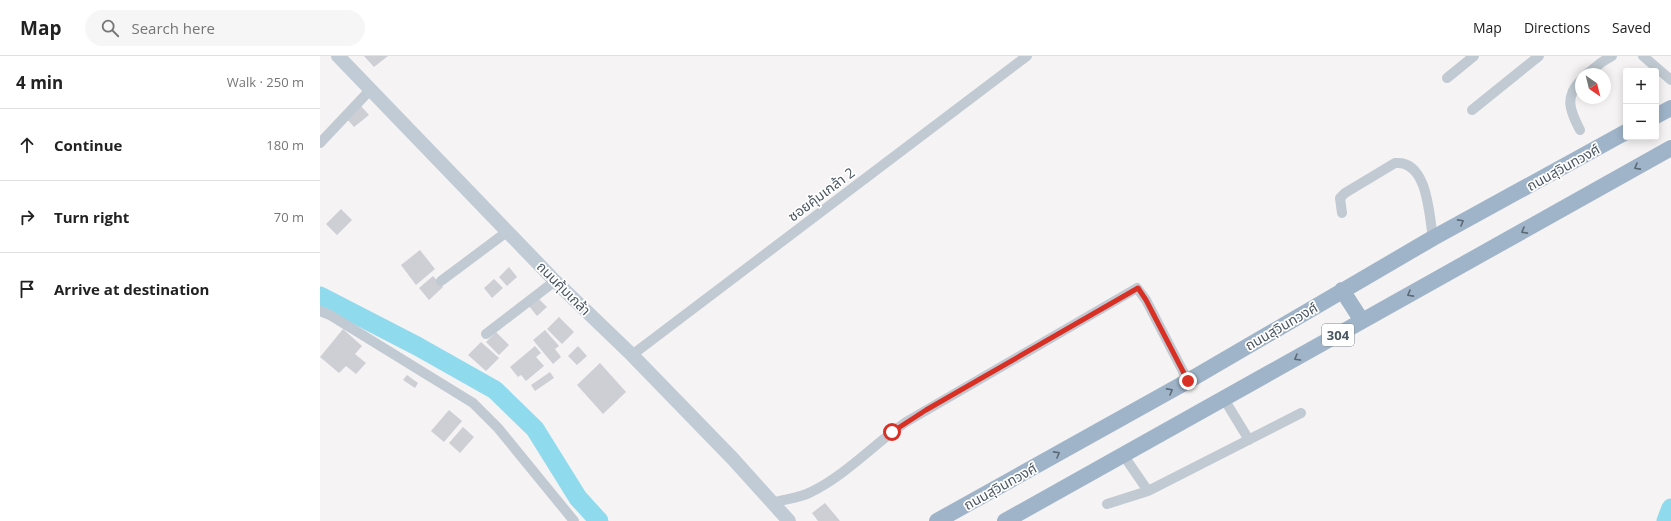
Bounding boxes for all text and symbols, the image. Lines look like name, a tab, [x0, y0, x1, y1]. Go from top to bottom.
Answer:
search box	[85, 10, 365, 46]
text: Map	[20, 15, 61, 41]
icon: search	[99, 17, 121, 39]
text: Search here	[131, 18, 215, 38]
text: Map	[1473, 18, 1502, 37]
text: Directions	[1524, 18, 1590, 37]
text: Saved	[1612, 18, 1651, 37]
north arrow	[1575, 68, 1611, 104]
map controls	[1623, 68, 1659, 140]
button: +	[1623, 68, 1659, 104]
text: 4 min	[16, 71, 63, 94]
text: Walk · 250 m	[227, 73, 304, 91]
button: −	[1623, 104, 1659, 140]
icon: ahead	[16, 134, 38, 156]
text: Continue	[54, 135, 122, 155]
text: 180 m	[266, 136, 304, 154]
street label: ถนนสุวินทวงศ์	[1523, 139, 1603, 195]
one-way arrow	[1634, 162, 1641, 170]
street label: ซอยคุ้มเกล้า 2	[784, 163, 858, 225]
icon: right	[16, 206, 38, 228]
text: Turn right	[54, 207, 129, 227]
text: 70 m	[274, 208, 304, 226]
one-way arrow	[1457, 220, 1464, 227]
one-way arrow	[1520, 226, 1528, 233]
street label: ถนนคุ้มเกล้า	[533, 257, 595, 319]
icon: arrive	[16, 278, 38, 300]
text: Arrive at destination	[54, 279, 209, 299]
one-way arrow	[1407, 289, 1414, 297]
street label: ถนนสุวินทวงศ์	[1241, 297, 1321, 354]
road number: 304	[1322, 324, 1354, 346]
one-way arrow	[1294, 353, 1301, 361]
route end	[1179, 372, 1197, 390]
one-way arrow	[1166, 388, 1173, 395]
route start	[883, 423, 901, 441]
one-way arrow	[1053, 452, 1060, 459]
street label: ถนนสุวินทวงศ์	[960, 458, 1040, 514]

